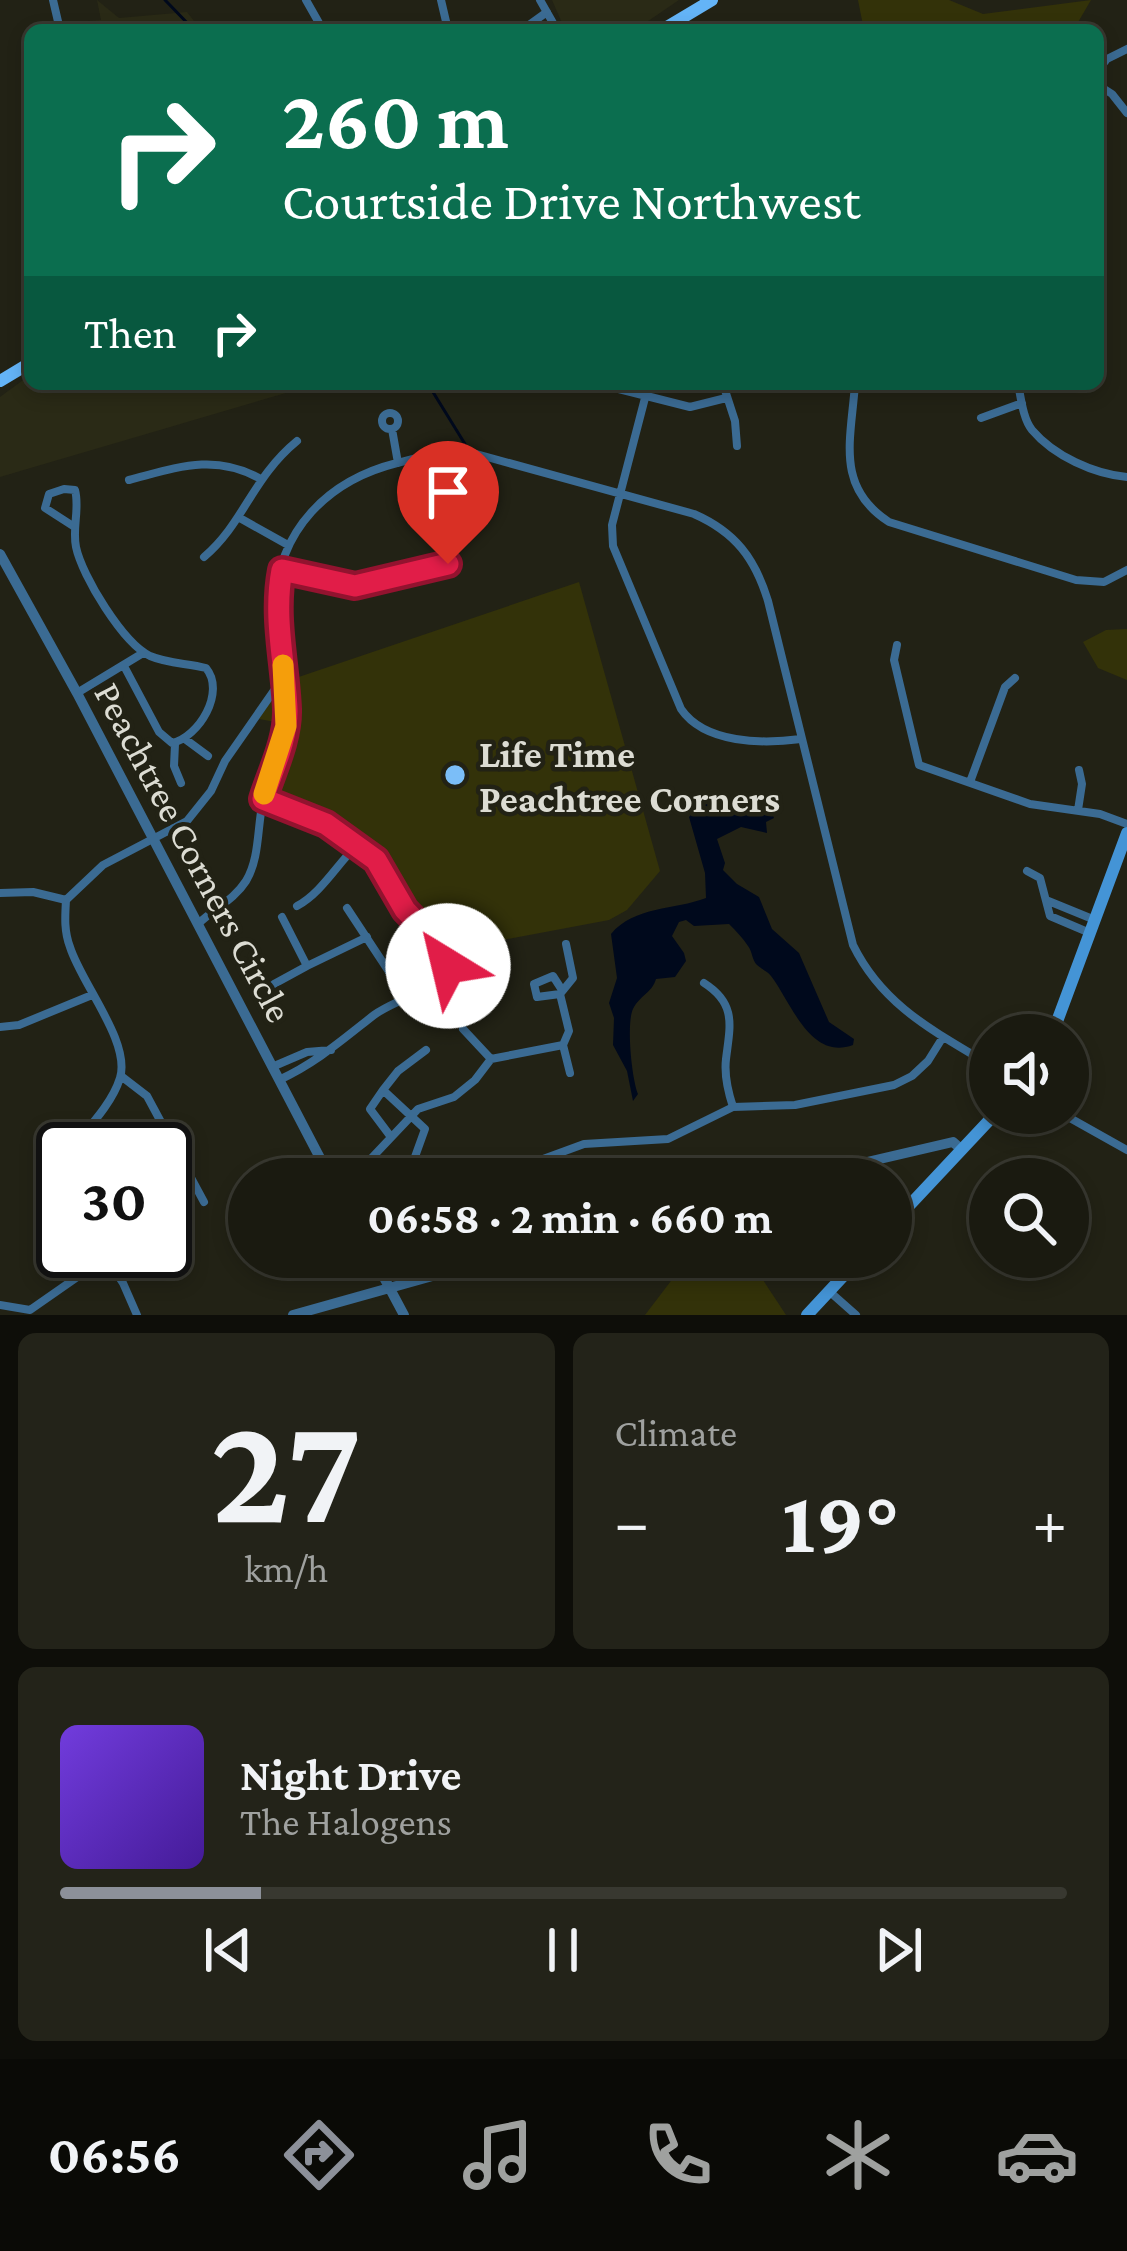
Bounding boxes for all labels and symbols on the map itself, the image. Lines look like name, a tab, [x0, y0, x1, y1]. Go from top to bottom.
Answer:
pin	[397, 441, 499, 564]
street label: Peachtree Corners Circle	[86, 675, 302, 1029]
place label: Life Time Peachtree Corners	[479, 732, 780, 820]
marker: Life Time Peachtree Corners	[442, 762, 468, 788]
position arrow	[385, 903, 511, 1029]
speed limit sign: 30	[36, 1122, 192, 1278]

